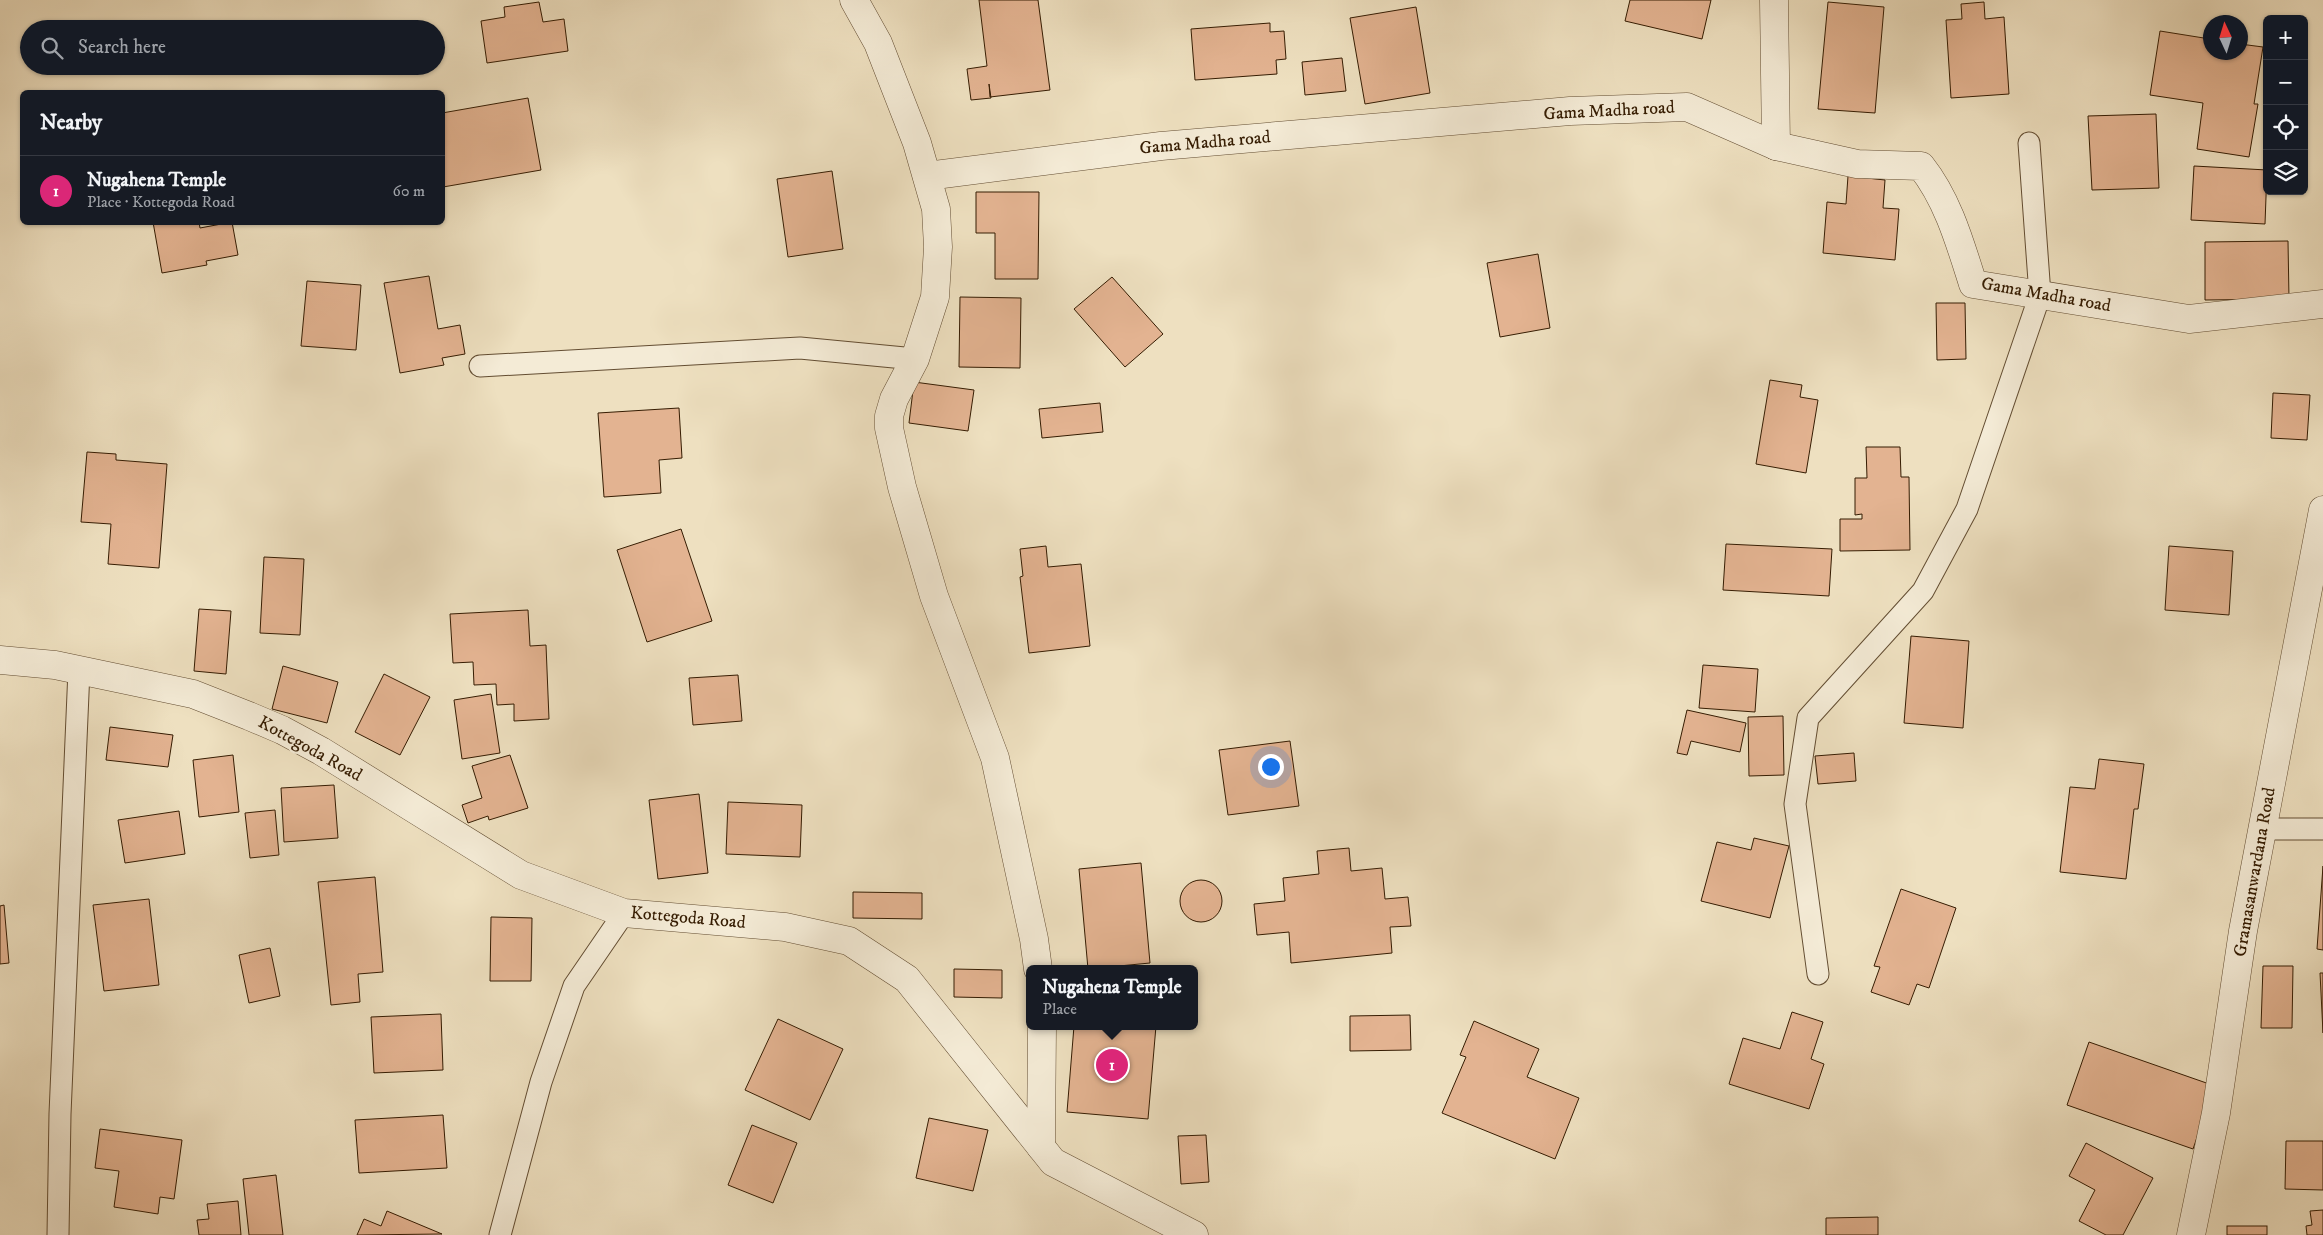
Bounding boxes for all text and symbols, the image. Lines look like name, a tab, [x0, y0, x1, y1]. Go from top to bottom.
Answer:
north arrow	[2203, 15, 2248, 60]
map controls	[2263, 15, 2308, 195]
button: +	[2263, 15, 2308, 60]
search box	[20, 20, 445, 75]
icon: search	[38, 34, 66, 62]
text: Search here	[78, 36, 166, 59]
button: −	[2263, 60, 2308, 105]
street label: Gama Madha road	[1543, 97, 1675, 125]
button: locate	[2263, 105, 2308, 150]
text: Nearby	[40, 110, 102, 136]
street label: Gama Madha road	[1139, 126, 1271, 160]
button: layers	[2263, 150, 2308, 195]
text: Nugahena Temple	[87, 169, 226, 192]
text: 1	[53, 181, 59, 201]
text: 60 m	[393, 181, 425, 201]
text: Place · Kottegoda Road	[87, 192, 235, 212]
street label: Gama Madha road	[1979, 273, 2113, 317]
street label: Kottegoda Road	[254, 711, 366, 787]
your location	[1258, 754, 1284, 780]
street label: Gramasanwardana Road	[2229, 786, 2281, 958]
street label: Kottegoda Road	[630, 902, 746, 934]
popup	[1026, 965, 1198, 1030]
text: Nugahena Temple	[1042, 976, 1182, 999]
text: Place	[1042, 999, 1077, 1019]
pin: 1	[1096, 1046, 1128, 1084]

